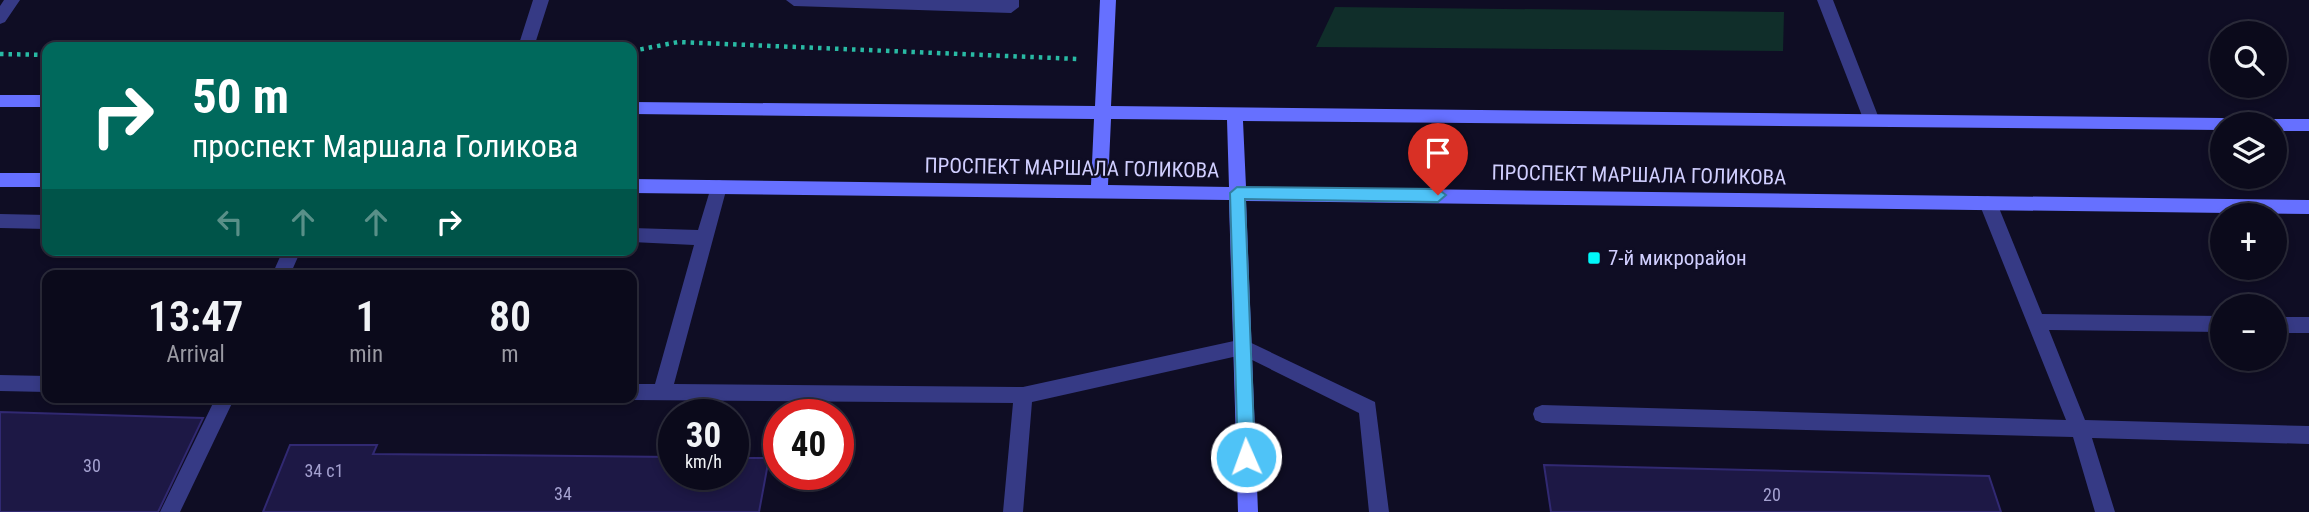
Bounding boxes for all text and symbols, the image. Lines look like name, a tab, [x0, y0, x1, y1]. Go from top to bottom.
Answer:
map controls	[2210, 21, 2287, 371]
button: search	[2210, 21, 2287, 98]
text: 50 m	[192, 68, 289, 125]
icon: right	[77, 70, 168, 161]
button: layers	[2210, 112, 2287, 189]
pin	[1408, 123, 1468, 195]
text: проспект Маршала Голикова	[192, 127, 578, 165]
icon: arrive	[1419, 134, 1457, 172]
street label: ПРОСПЕКТ МАРШАЛА ГОЛИКОВА	[924, 153, 1220, 183]
street label: ПРОСПЕКТ МАРШАЛА ГОЛИКОВА	[1491, 160, 1787, 190]
icon: left	[211, 203, 249, 241]
icon: ahead	[284, 203, 322, 241]
icon: ahead	[357, 203, 395, 241]
icon: right	[430, 203, 468, 241]
button: +	[2210, 203, 2287, 280]
place label: 7-й микрорайон	[1608, 246, 1747, 270]
marker: 7-й микрорайон	[1586, 250, 1602, 266]
text: 13:47	[148, 292, 243, 341]
text: 1	[356, 292, 377, 341]
text: 80	[489, 292, 531, 341]
button: −	[2210, 294, 2287, 371]
text: Arrival	[166, 341, 225, 368]
text: min	[349, 341, 383, 368]
text: m	[501, 341, 519, 368]
speed limit sign: 40	[763, 399, 854, 490]
text: 30	[686, 415, 721, 456]
position arrow	[1209, 420, 1283, 494]
text: km/h	[685, 451, 722, 472]
house number: 30	[83, 455, 101, 476]
house number: 34 с1	[304, 460, 344, 481]
house number: 34	[554, 483, 572, 504]
house number: 20	[1763, 484, 1781, 505]

